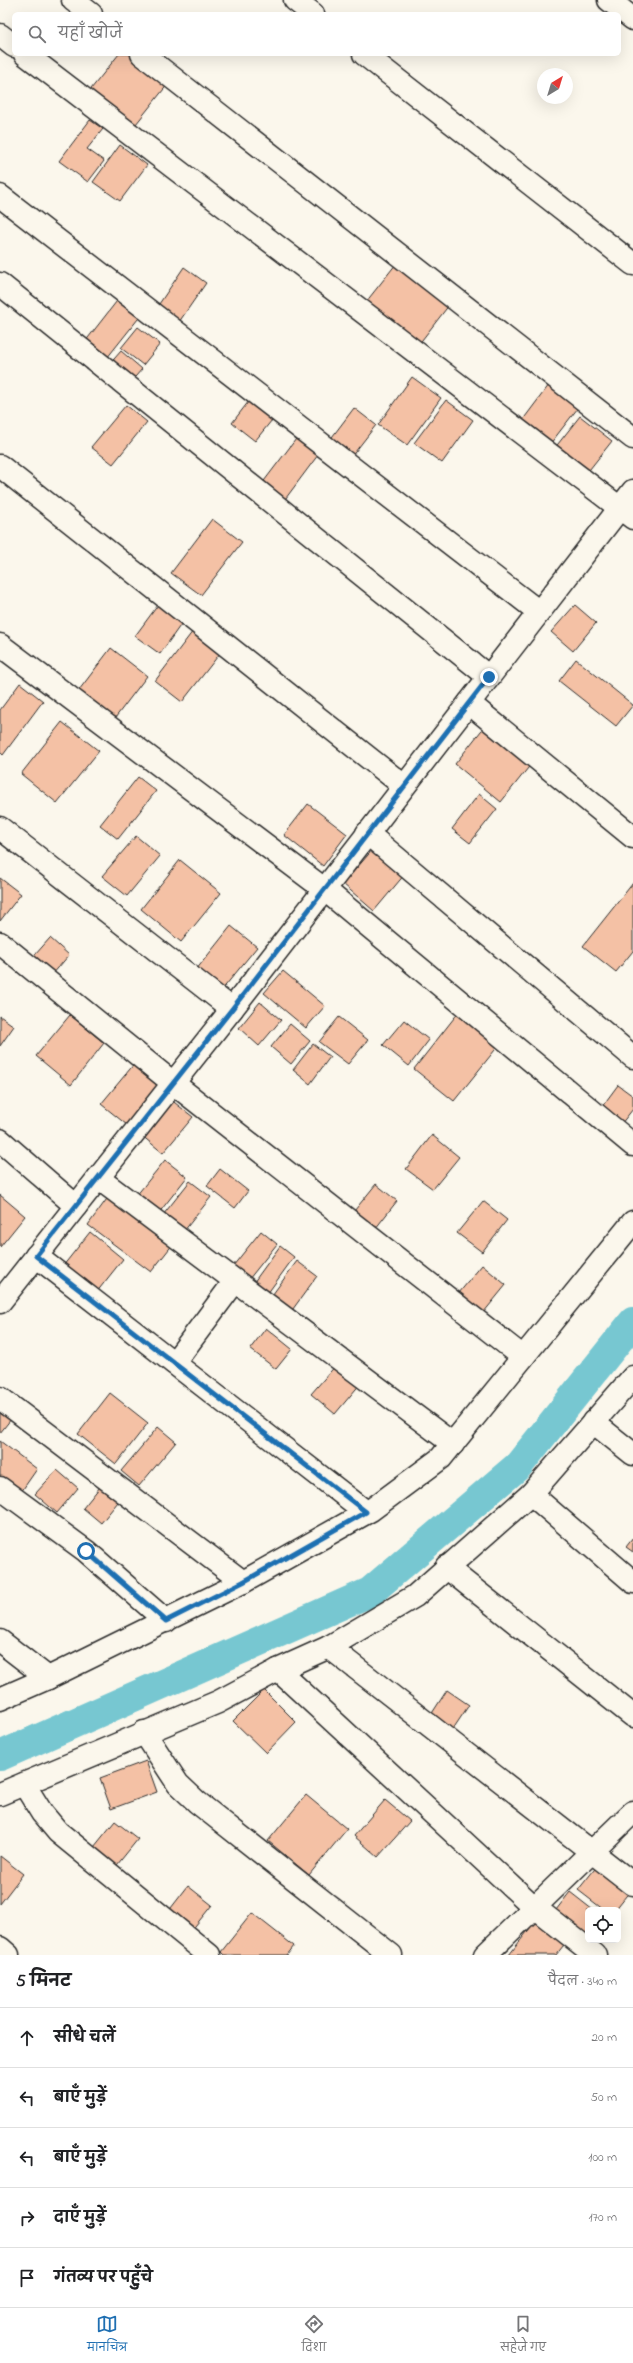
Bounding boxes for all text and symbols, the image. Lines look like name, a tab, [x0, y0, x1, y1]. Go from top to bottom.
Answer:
search box	[12, 12, 621, 56]
icon: search	[26, 23, 48, 45]
text: यहाँ खोजें	[58, 23, 122, 45]
north arrow	[537, 68, 573, 104]
route end	[480, 668, 498, 686]
route start	[77, 1542, 95, 1560]
map controls	[585, 1907, 621, 1943]
button: locate	[585, 1907, 621, 1943]
text: 5 मिनट	[16, 1969, 71, 1994]
text: पैदल · 340 m	[548, 1972, 617, 1991]
icon: ahead	[16, 2027, 38, 2049]
text: सीधे चलें	[54, 2027, 115, 2049]
text: 20 m	[592, 2028, 617, 2047]
icon: left	[16, 2087, 38, 2109]
text: बाएँ मुड़ें	[54, 2087, 107, 2109]
text: 50 m	[591, 2088, 617, 2107]
icon: left	[16, 2147, 38, 2169]
text: बाएँ मुड़ें	[54, 2147, 107, 2169]
text: 100 m	[588, 2148, 617, 2167]
icon: right	[16, 2207, 38, 2229]
text: दाएँ मुड़ें	[54, 2207, 106, 2229]
text: 170 m	[589, 2208, 617, 2227]
icon: arrive	[16, 2267, 38, 2289]
text: गंतव्य पर पहुँचे	[54, 2267, 153, 2289]
tab: मानचित्र	[87, 2313, 127, 2359]
tab: दिशा	[301, 2313, 326, 2359]
tab: सहेजे गए	[500, 2313, 546, 2359]

